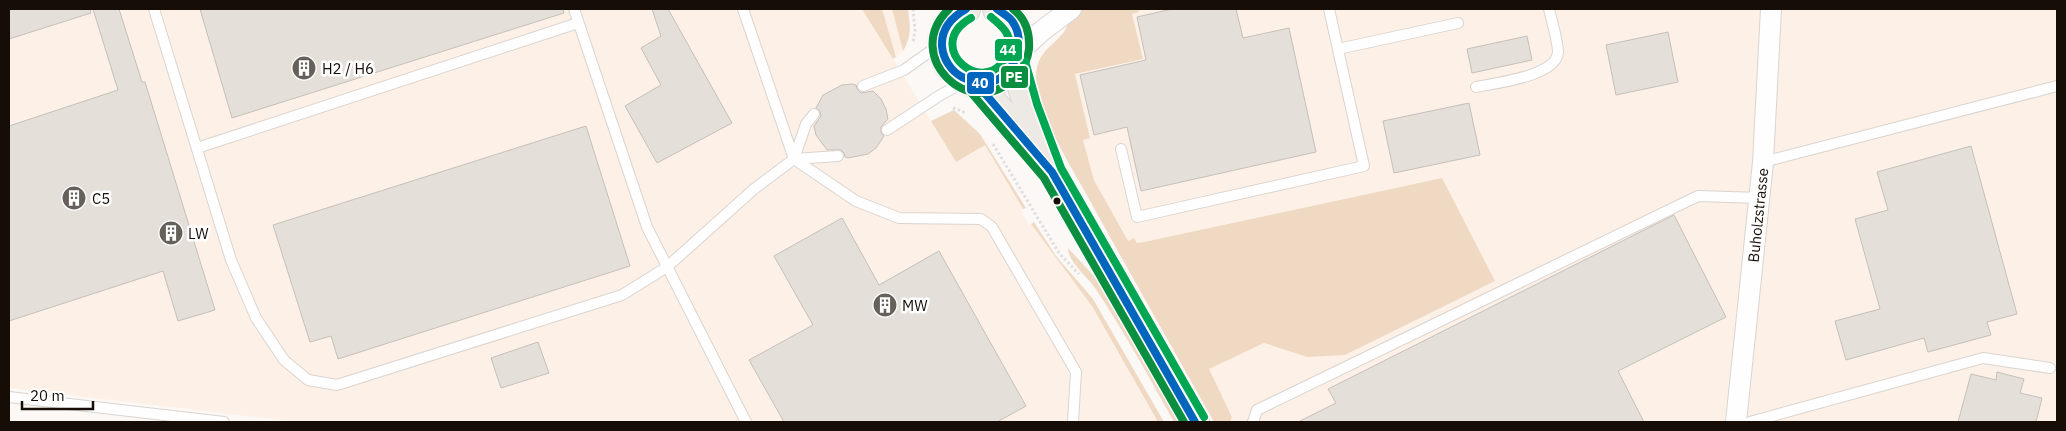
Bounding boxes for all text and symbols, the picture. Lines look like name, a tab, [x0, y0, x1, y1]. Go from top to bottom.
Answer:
line badge: 44	[994, 38, 1023, 62]
text: 44	[1000, 41, 1016, 59]
building icon: H2 / H6	[291, 55, 317, 81]
place label: H2 / H6	[322, 59, 374, 78]
line badge: PE	[1000, 65, 1029, 89]
text: PE	[1005, 68, 1023, 86]
line badge: 40	[966, 71, 995, 95]
text: 40	[972, 74, 988, 92]
street label: Buholzstrasse	[1743, 167, 1772, 263]
building icon: C5	[61, 185, 87, 211]
place label: C5	[92, 189, 110, 208]
unlabelled marker	[1052, 196, 1062, 206]
building icon: LW	[158, 220, 184, 246]
place label: LW	[188, 224, 209, 243]
building icon: MW	[872, 292, 898, 318]
place label: MW	[902, 296, 928, 315]
scale bar	[22, 378, 94, 410]
text: 20 m	[30, 386, 65, 405]

